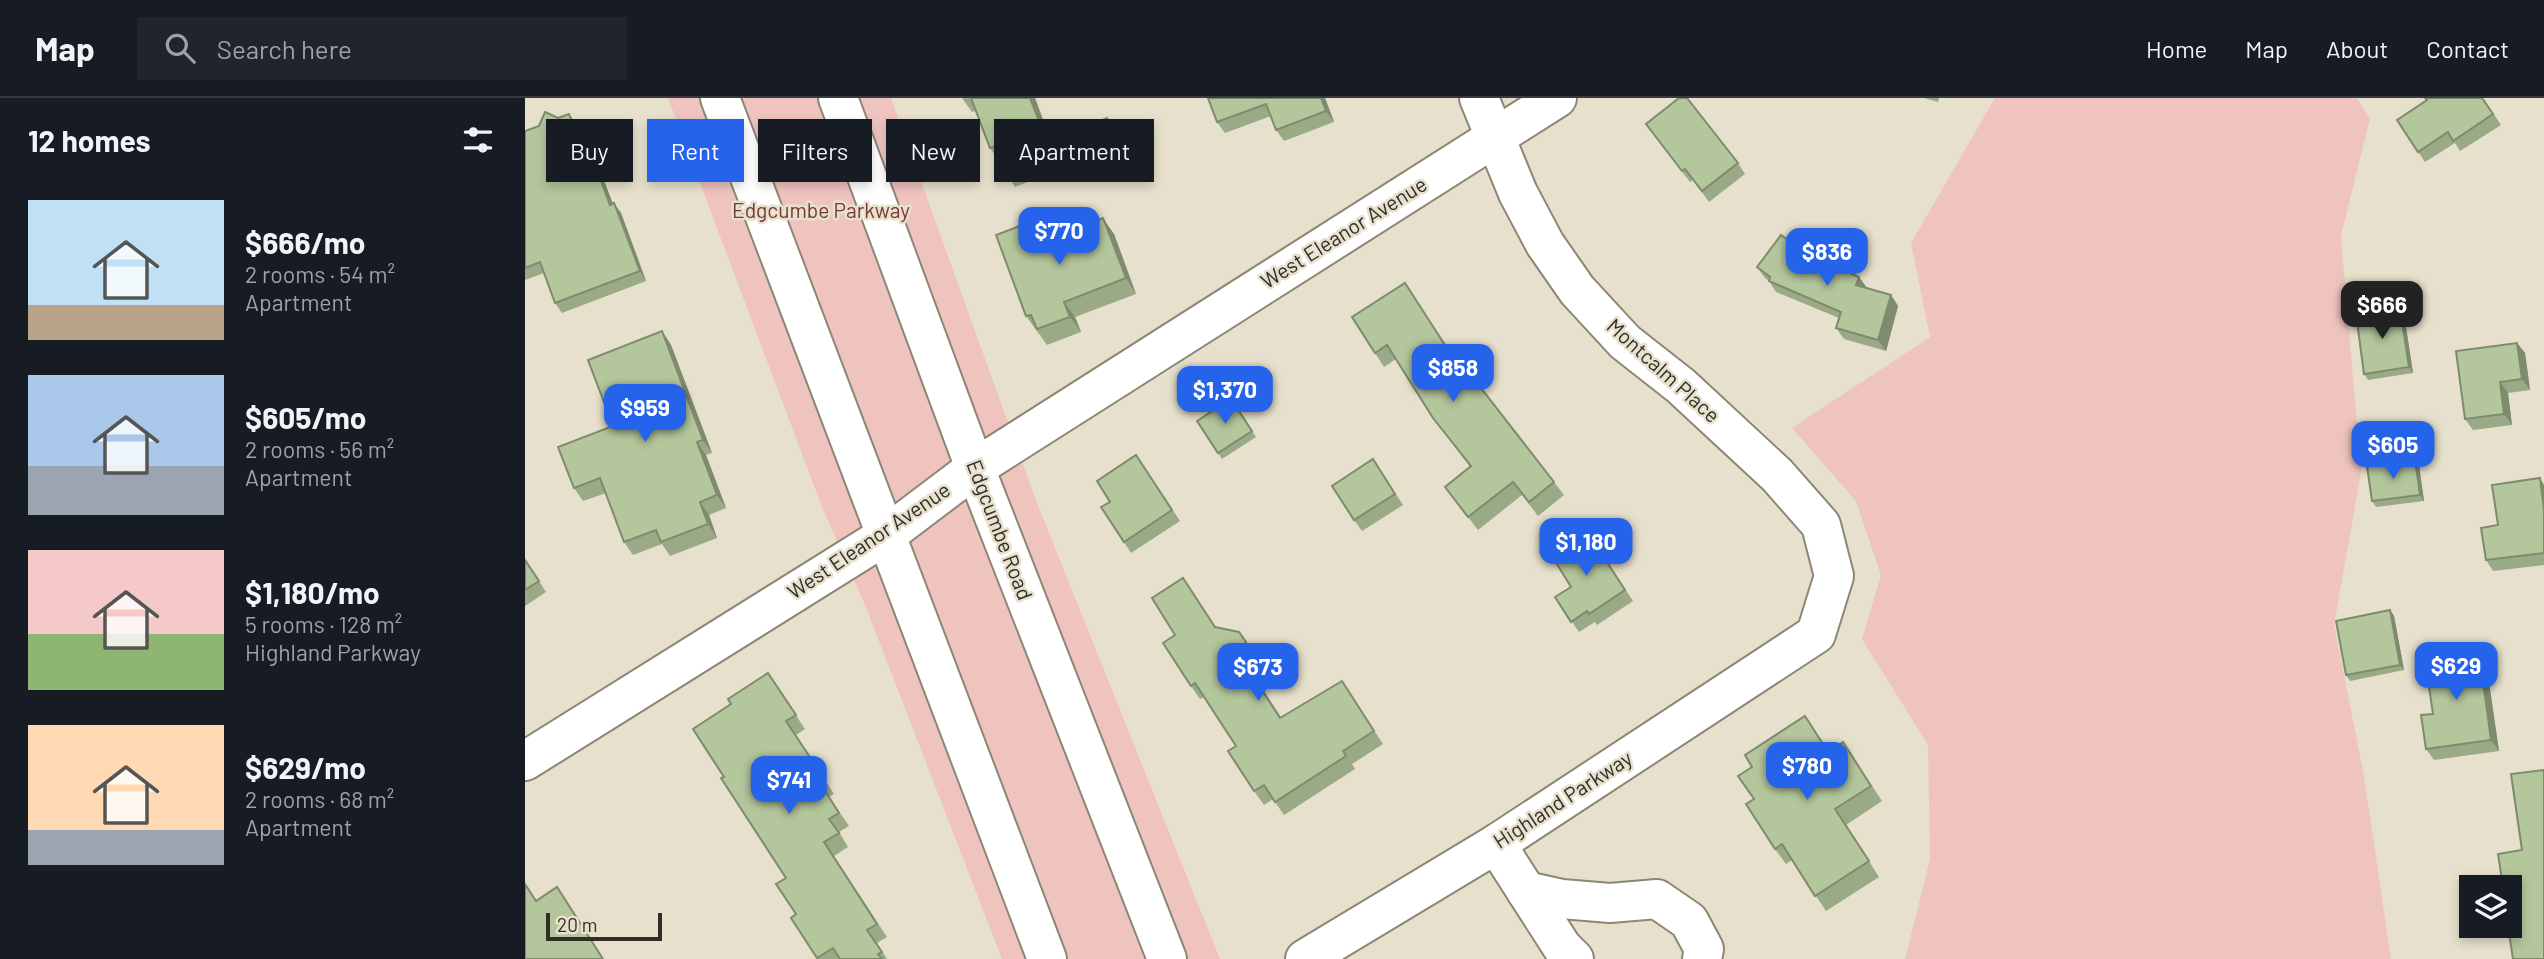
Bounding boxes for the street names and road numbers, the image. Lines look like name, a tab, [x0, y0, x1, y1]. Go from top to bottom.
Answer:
street label: West Eleanor Avenue	[1256, 171, 1431, 293]
street label: Montcalm Place	[1602, 313, 1726, 427]
street label: Edgcumbe Road	[962, 456, 1039, 603]
street label: West Eleanor Avenue	[782, 476, 954, 603]
street label: Highland Parkway	[1488, 744, 1637, 853]

